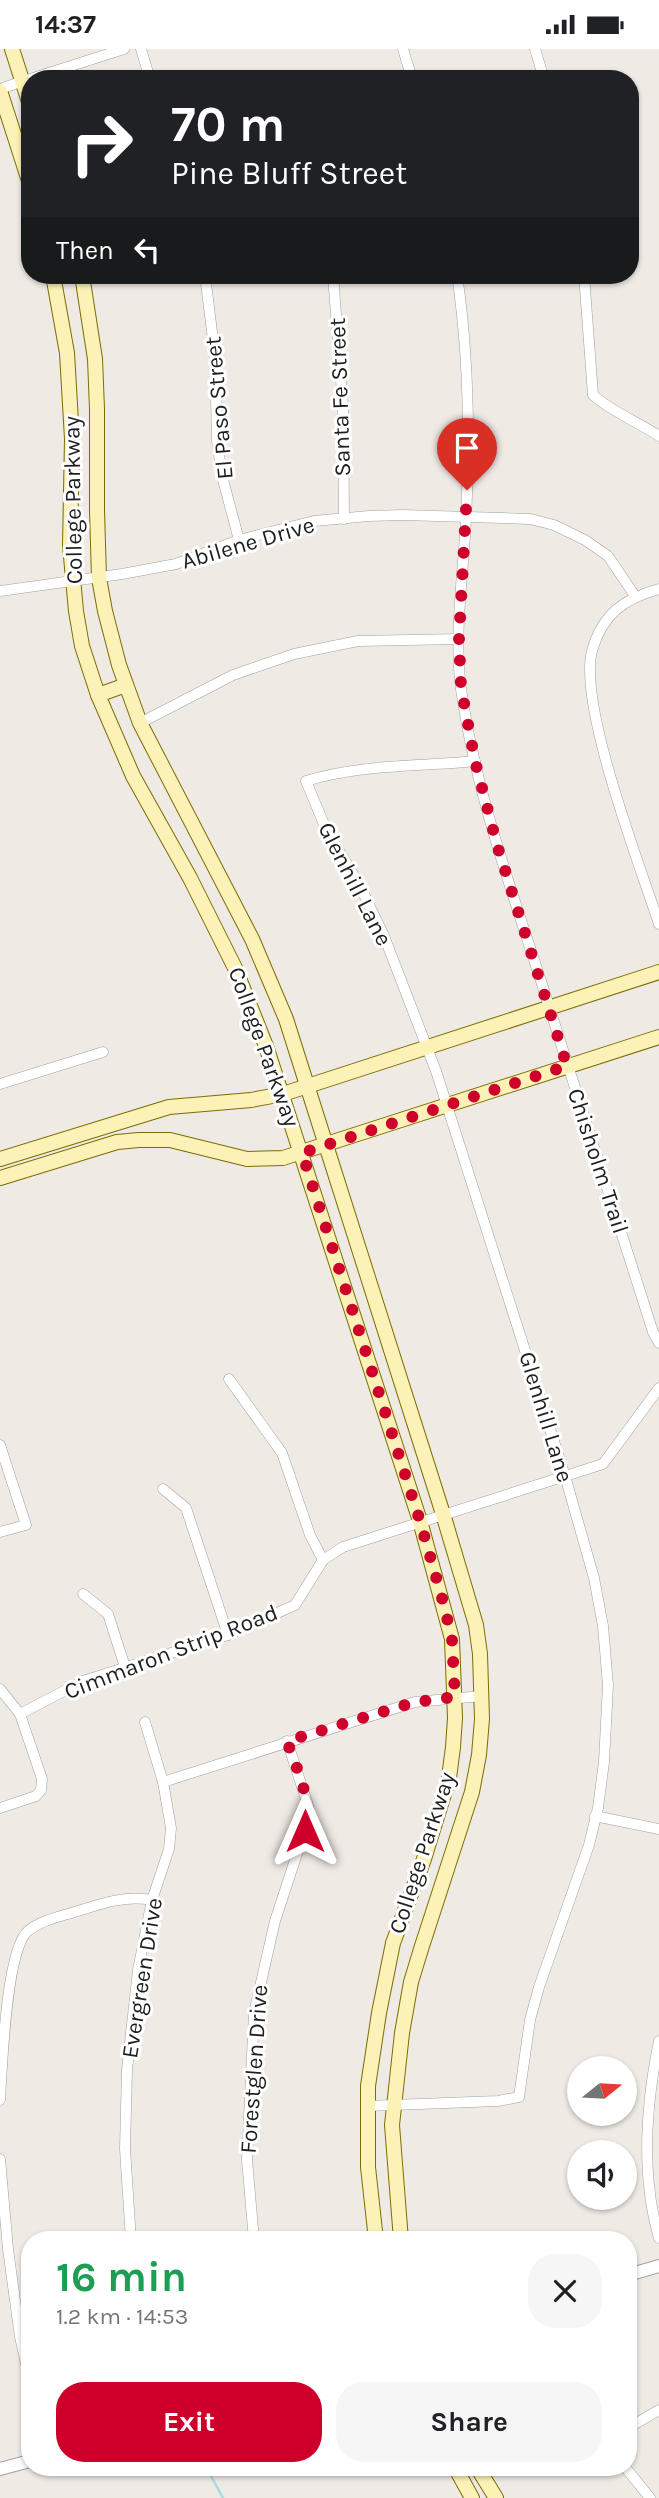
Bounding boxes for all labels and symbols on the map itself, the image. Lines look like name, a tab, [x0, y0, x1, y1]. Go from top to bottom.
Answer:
street label: Santa Fe Street	[324, 317, 356, 477]
street label: El Paso Street	[199, 335, 239, 481]
street label: College Parkway	[58, 415, 88, 584]
pin	[437, 418, 497, 490]
street label: Abilene Drive	[179, 511, 317, 575]
street label: Glenhill Lane	[312, 818, 398, 950]
street label: College Parkway	[223, 963, 306, 1131]
street label: Chisholm Trail	[562, 1085, 634, 1237]
street label: Glenhill Lane	[513, 1348, 579, 1486]
street label: Cimmaron Strip Road	[60, 1599, 282, 1705]
street label: College Parkway	[383, 1769, 461, 1937]
position arrow	[268, 1794, 342, 1868]
street label: Evergreen Drive	[116, 1896, 168, 2060]
street label: Forestglen Drive	[235, 1984, 273, 2154]
north arrow	[567, 2056, 637, 2126]

